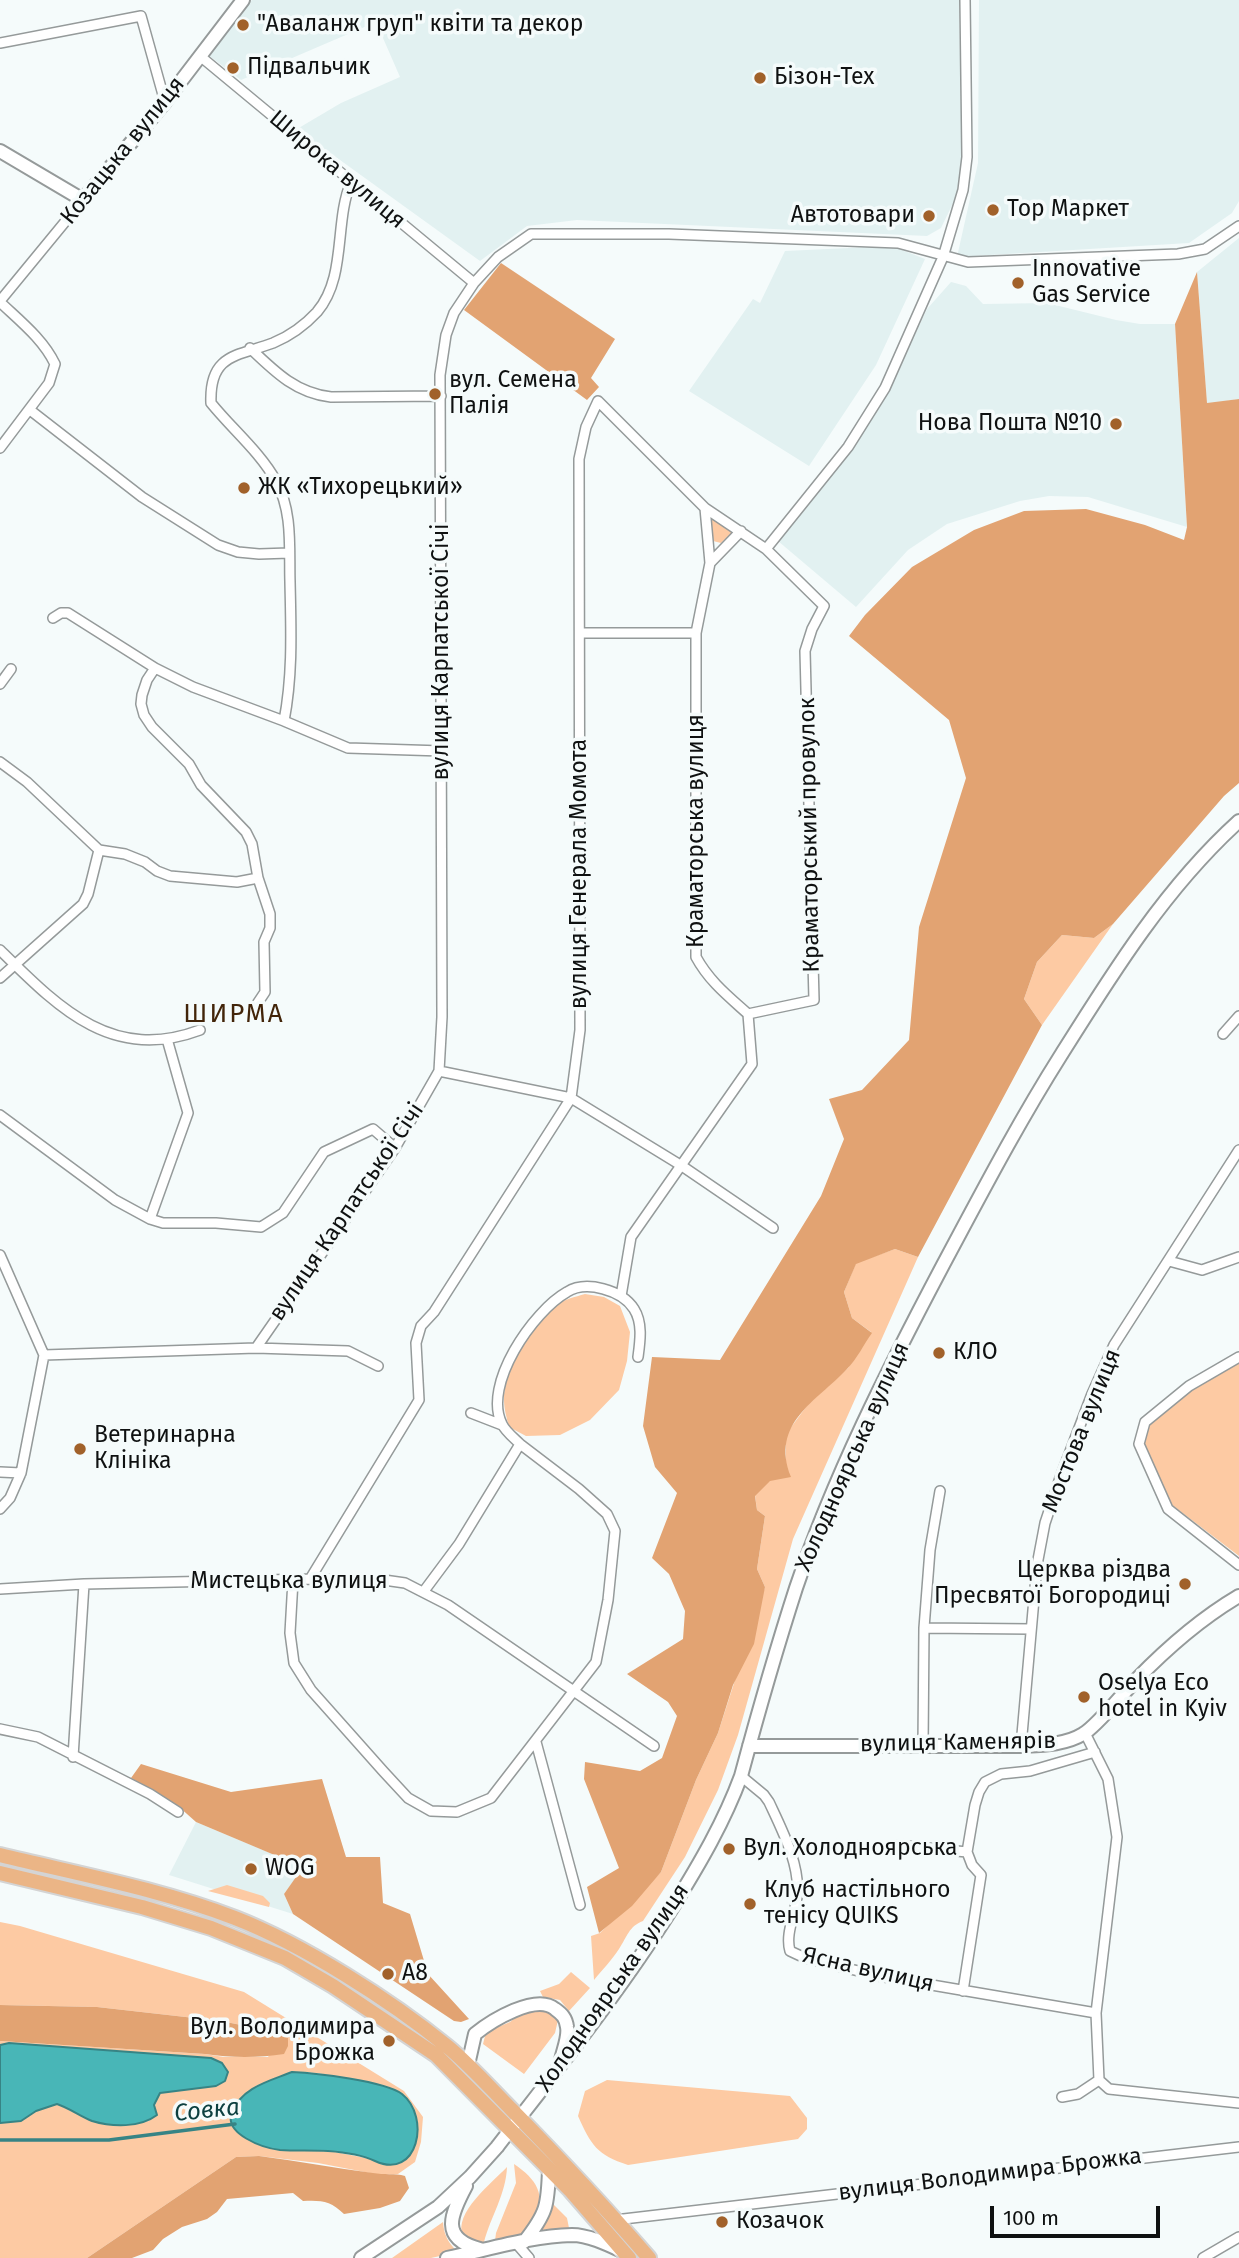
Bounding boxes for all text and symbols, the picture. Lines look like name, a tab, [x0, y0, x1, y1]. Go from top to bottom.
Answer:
place label: "Аваланж груп" квіти та декор	[257, 11, 583, 39]
marker: "Аваланж груп" квіти та декор	[235, 17, 251, 33]
place label: Підвальчик	[247, 54, 370, 82]
marker: Підвальчик	[225, 60, 241, 76]
place label: Бізон-Тех	[774, 64, 875, 92]
marker: Бізон-Тех	[752, 70, 768, 86]
street label: Козацька вулиця	[55, 71, 191, 231]
street label: Широка вулиця	[263, 105, 411, 235]
place label: Top Маркет	[1007, 196, 1129, 224]
place label: Автотовари	[791, 202, 915, 230]
marker: Top Маркет	[985, 202, 1001, 218]
marker: Автотовари	[921, 208, 937, 224]
place label: Innovative Gas Service	[1032, 256, 1150, 310]
marker: Innovative Gas Service	[1010, 275, 1026, 291]
place label: вул. Семена Палія	[449, 367, 577, 421]
marker: вул. Семена Палія	[427, 386, 443, 402]
place label: Нова Пошта №10	[918, 410, 1102, 438]
marker: Нова Пошта №10	[1108, 416, 1124, 432]
place label: ЖК «Тихорецький»	[258, 474, 463, 502]
marker: ЖК «Тихорецький»	[236, 480, 252, 496]
street label: вулиця Карпатської Січі	[428, 523, 456, 781]
street label: Краматорський провулок	[794, 697, 826, 973]
street label: Краматорська вулиця	[683, 714, 711, 948]
street label: вулиця Генерала Момота	[566, 739, 594, 1009]
district label: ШИРМА	[184, 999, 284, 1031]
street label: вулиця Карпатської Січі	[264, 1098, 430, 1326]
street label: Холодноярська вулиця	[790, 1338, 916, 1576]
place label: КЛО	[953, 1339, 998, 1367]
marker: КЛО	[931, 1345, 947, 1361]
street label: Мостова вулиця	[1037, 1345, 1127, 1517]
place label: Ветеринарна Клініка	[94, 1422, 236, 1476]
marker: Ветеринарна Клініка	[72, 1441, 88, 1457]
place label: Церква різдва Пресвятої Богородиці	[934, 1557, 1171, 1611]
street label: Мистецька вулиця	[190, 1568, 388, 1596]
marker: Церква різдва Пресвятої Богородиці	[1177, 1576, 1193, 1592]
place label: Oselya Eco hotel in Kyiv	[1098, 1670, 1227, 1724]
marker: Oselya Eco hotel in Kyiv	[1076, 1689, 1092, 1705]
street label: вулиця Каменярів	[860, 1727, 1056, 1759]
place label: Вул. Холодноярська	[743, 1835, 958, 1863]
marker: Вул. Холодноярська	[721, 1841, 737, 1857]
place label: WOG	[265, 1855, 314, 1883]
marker: WOG	[243, 1861, 259, 1877]
place label: Клуб настільного тенісу QUIKS	[764, 1877, 950, 1931]
street label: Холодноярська вулиця	[531, 1879, 695, 2097]
marker: Клуб настільного тенісу QUIKS	[742, 1896, 758, 1912]
street label: Ясна вулиця	[800, 1941, 936, 1999]
place label: А8	[402, 1960, 428, 1988]
marker: А8	[380, 1966, 396, 1982]
place label: Вул. Володимира Брожка	[190, 2014, 375, 2068]
marker: Вул. Володимира Брожка	[381, 2033, 397, 2049]
water label: Совка	[173, 2093, 241, 2129]
street label: вулиця Володимира Брожка	[837, 2143, 1143, 2207]
scale bar	[994, 2192, 1164, 2236]
text: 100 m	[1003, 2205, 1059, 2231]
place label: Козачок	[736, 2208, 824, 2236]
marker: Козачок	[714, 2214, 730, 2230]

